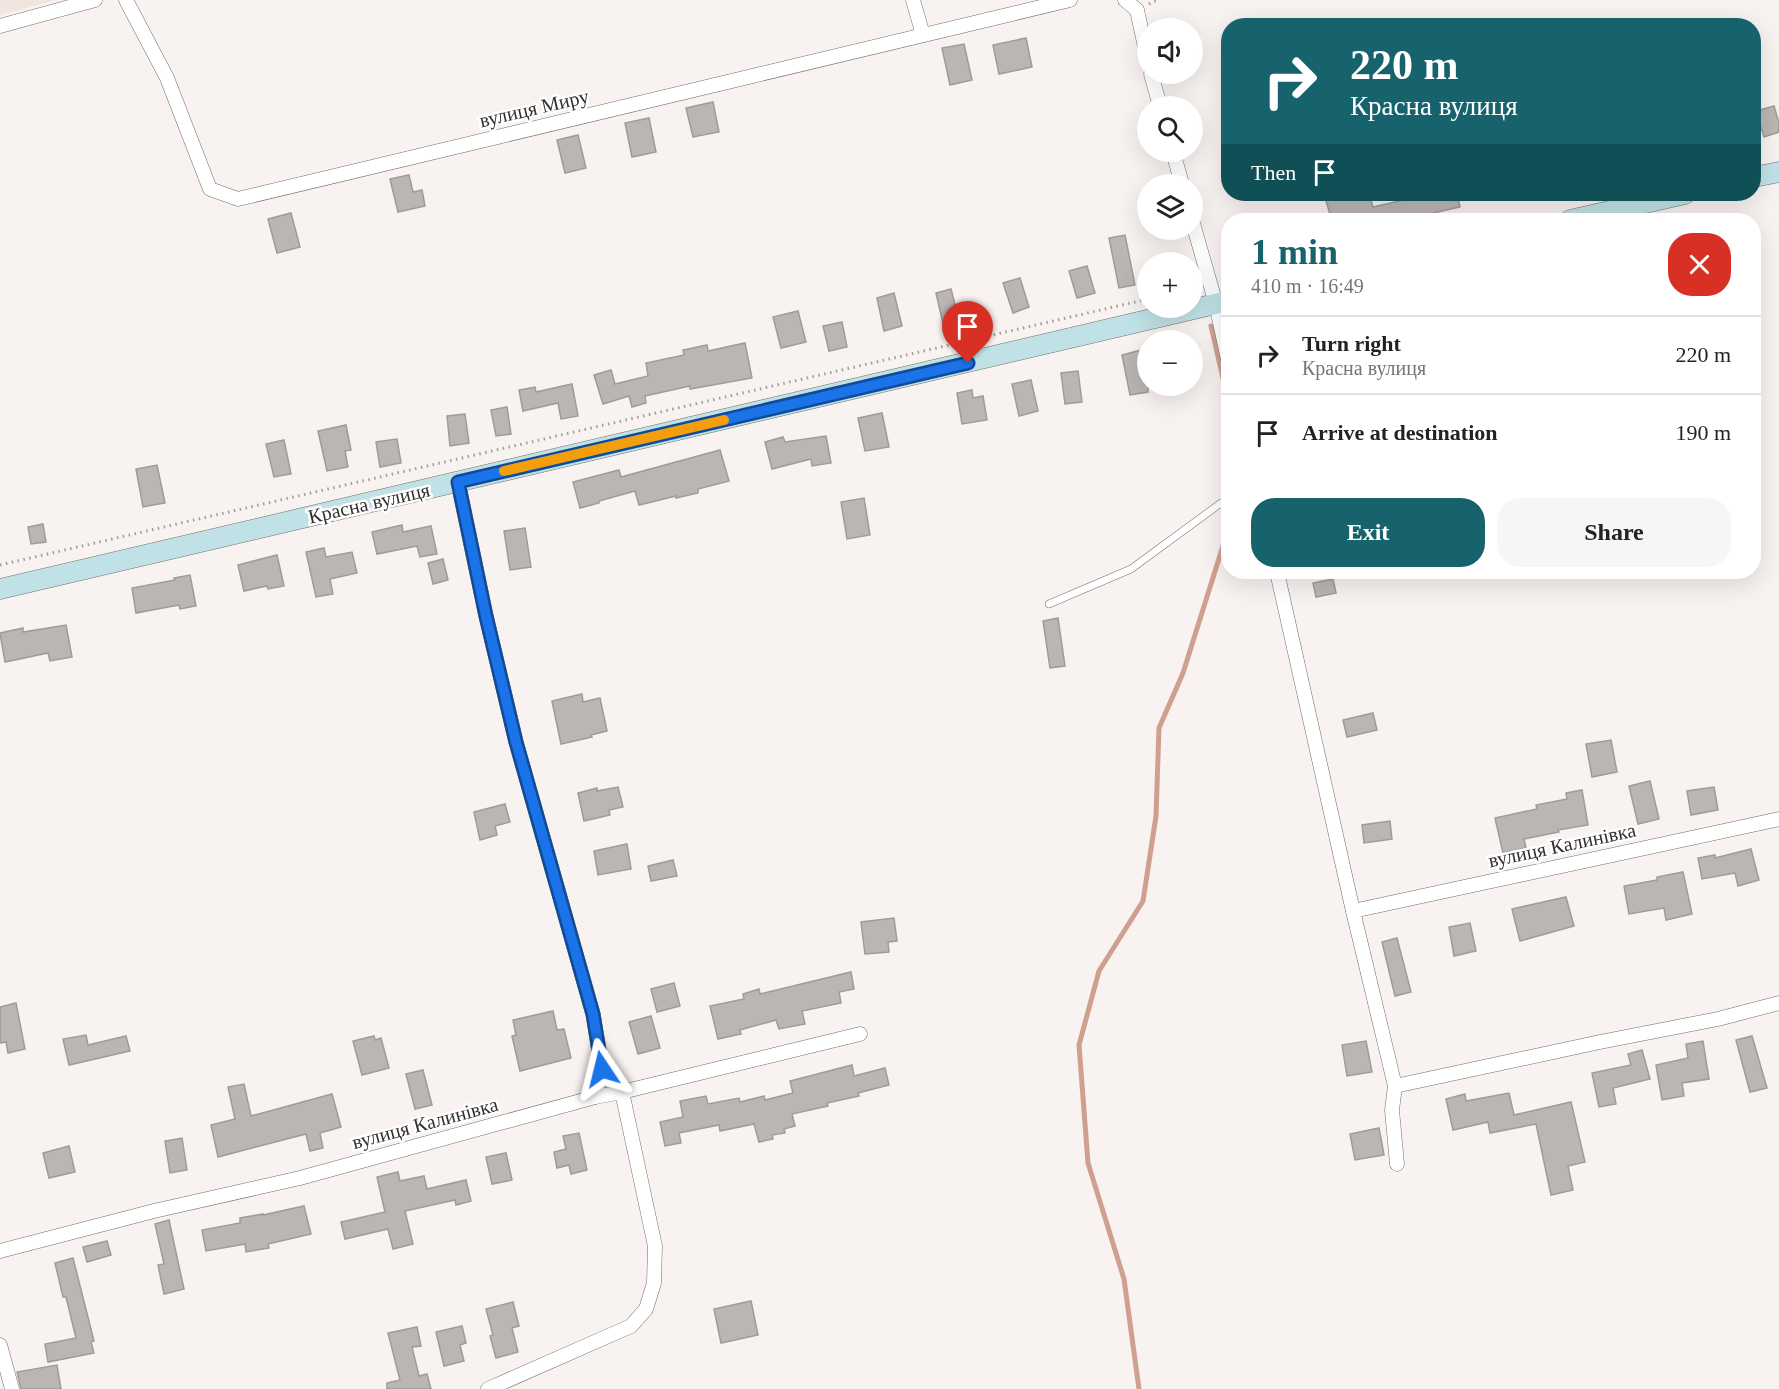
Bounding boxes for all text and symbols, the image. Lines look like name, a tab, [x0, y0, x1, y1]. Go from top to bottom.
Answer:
map controls	[1137, 18, 1203, 396]
button: sound	[1137, 18, 1203, 84]
icon: right	[1251, 42, 1329, 120]
text: 220 m	[1350, 42, 1459, 88]
street label: вулиця Миру	[477, 85, 591, 132]
text: Красна вулиця	[1350, 91, 1518, 121]
button: search	[1137, 96, 1203, 162]
icon: arrive	[1308, 156, 1341, 189]
text: Then	[1251, 160, 1296, 185]
button: layers	[1137, 174, 1203, 240]
text: 1 min	[1251, 232, 1338, 272]
button: close	[1668, 233, 1731, 296]
button: +	[1137, 252, 1203, 318]
text: 410 m · 16:49	[1251, 275, 1364, 297]
pin	[942, 301, 993, 363]
icon: arrive	[951, 310, 984, 343]
button: −	[1137, 330, 1203, 396]
text: Turn right	[1302, 331, 1401, 356]
icon: right	[1251, 339, 1284, 372]
text: 220 m	[1675, 342, 1731, 367]
text: Красна вулиця	[1302, 357, 1426, 379]
icon: arrive	[1251, 417, 1284, 450]
text: Arrive at destination	[1302, 420, 1498, 445]
text: 190 m	[1675, 420, 1731, 445]
street label: Красна вулиця	[306, 478, 432, 529]
button: Exit	[1251, 498, 1485, 567]
button: Share	[1497, 498, 1731, 567]
street label: вулиця Калинівка	[1486, 819, 1638, 872]
position arrow	[570, 1037, 634, 1101]
street label: вулиця Калинівка	[350, 1093, 501, 1154]

